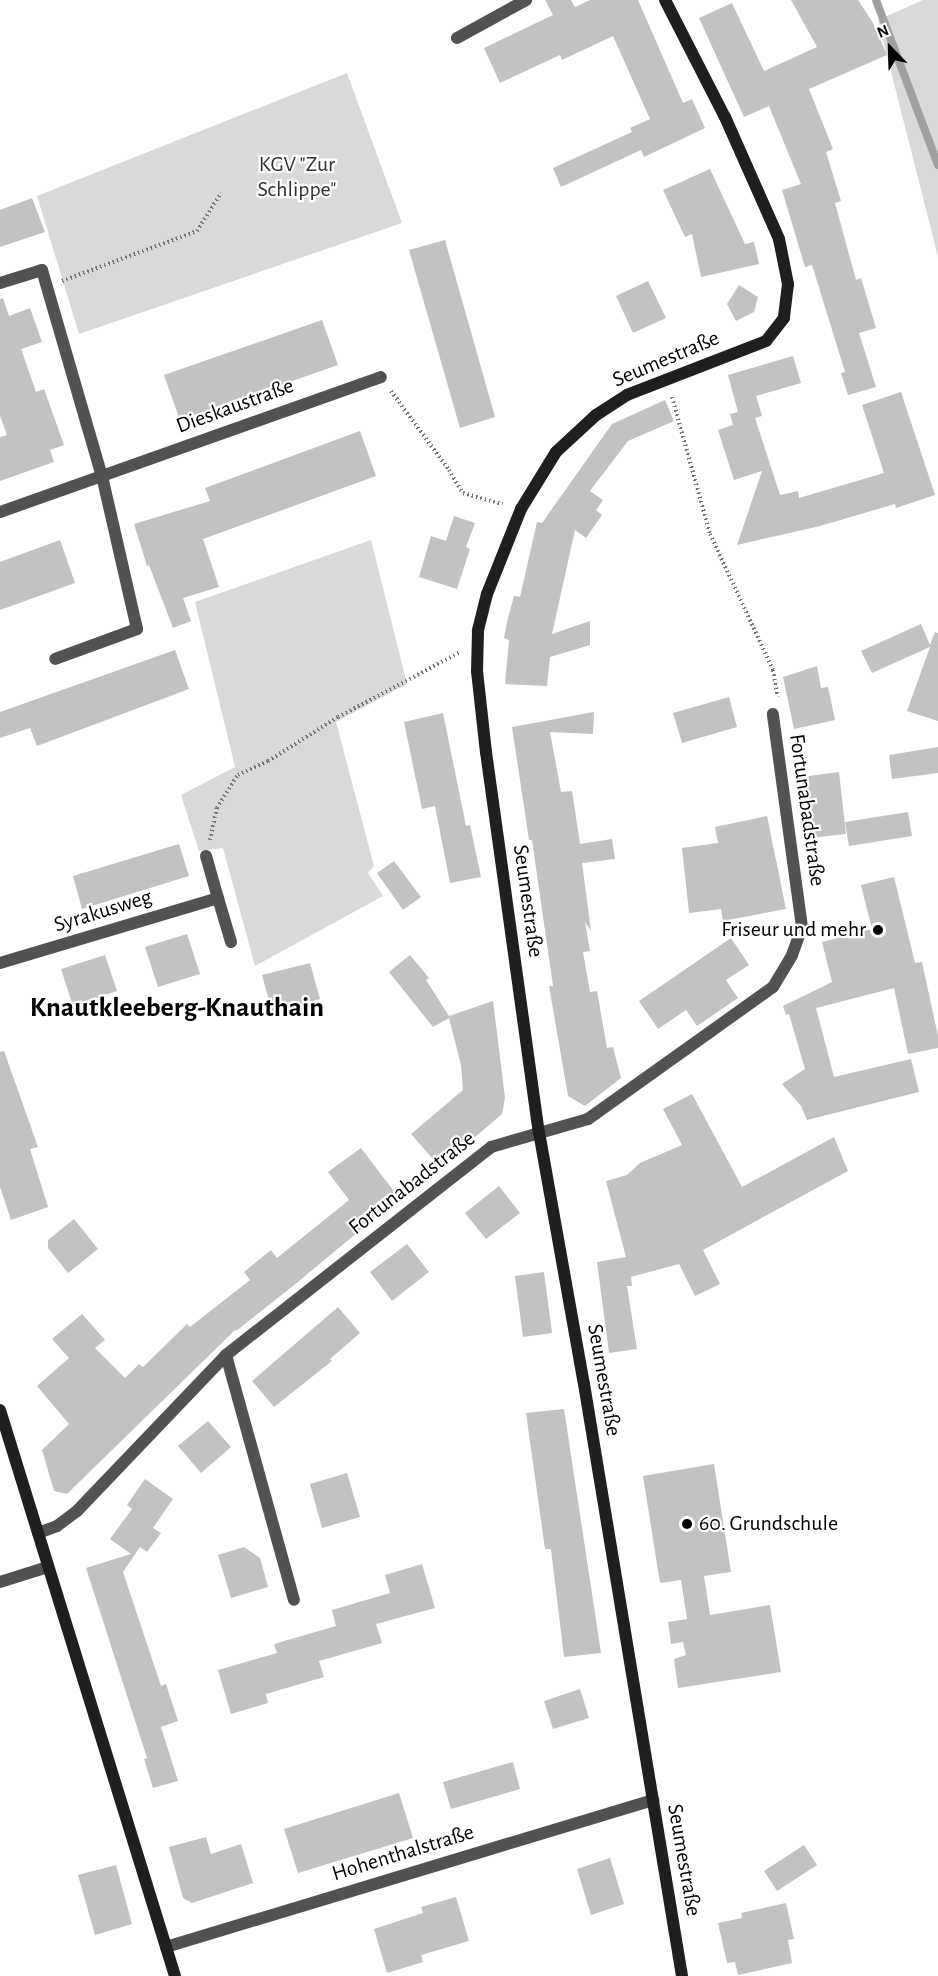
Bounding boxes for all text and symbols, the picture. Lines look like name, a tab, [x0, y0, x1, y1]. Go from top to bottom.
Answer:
north arrow	[860, 18, 920, 78]
text: N	[875, 22, 891, 41]
park label: KGV "Zur Schlippe"	[258, 151, 336, 202]
street label: Seumestraße	[609, 325, 723, 393]
street label: Dieskaustraße	[173, 373, 297, 439]
street label: Fortunabadstraße	[783, 732, 831, 888]
street label: Seumestraße	[507, 843, 549, 959]
street label: Syrakusweg	[51, 884, 155, 938]
place label: Friseur und mehr	[721, 917, 866, 943]
marker: Friseur und mehr	[871, 923, 885, 937]
district label: Knautkleeberg-Knauthain	[30, 991, 324, 1025]
street label: Fortunabadstraße	[343, 1125, 481, 1241]
street label: Seumestraße	[581, 1322, 627, 1438]
place label: 60. Grundschule	[699, 1511, 838, 1537]
marker: 60. Grundschule	[680, 1517, 694, 1531]
street label: Seumestraße	[661, 1802, 707, 1918]
street label: Hohenthalstraße	[329, 1819, 477, 1887]

